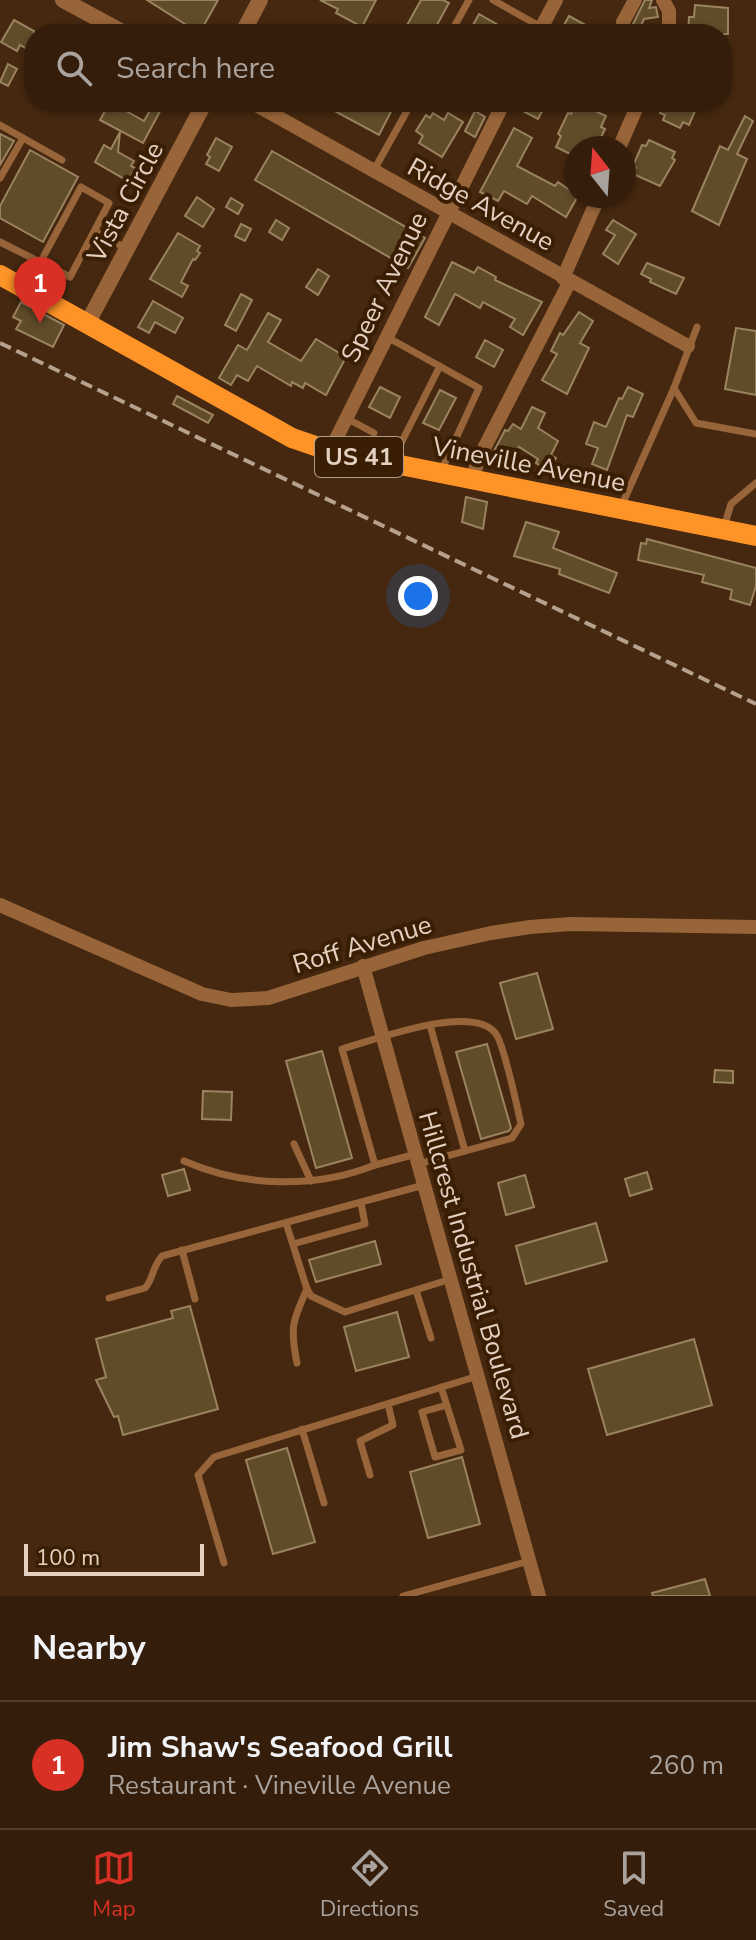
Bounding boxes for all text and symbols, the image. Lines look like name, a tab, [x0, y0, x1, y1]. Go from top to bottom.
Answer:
search box	[24, 24, 732, 112]
icon: search	[52, 46, 96, 90]
text: Search here	[116, 48, 275, 89]
street label: Vista Circle	[79, 136, 172, 270]
north arrow	[564, 136, 636, 208]
street label: Ridge Avenue	[401, 150, 560, 259]
street label: Speer Avenue	[333, 206, 436, 368]
pin: 1	[14, 257, 66, 323]
street label: Vineville Avenue	[428, 428, 628, 500]
road number: US 41	[315, 437, 403, 477]
your location	[398, 576, 438, 616]
street label: Roff Avenue	[288, 907, 436, 982]
street label: Hillcrest Industrial Boulevard	[410, 1107, 537, 1443]
scale bar	[24, 1540, 204, 1576]
text: 100 m	[36, 1543, 100, 1573]
text: Nearby	[32, 1625, 146, 1671]
text: Jim Shaw's Seafood Grill	[108, 1727, 452, 1768]
text: 1	[50, 1748, 66, 1783]
text: 260 m	[648, 1748, 724, 1783]
text: Restaurant · Vineville Avenue	[108, 1768, 451, 1803]
tab: Map	[92, 1846, 136, 1924]
tab: Directions	[320, 1846, 419, 1924]
tab: Saved	[603, 1846, 664, 1924]

